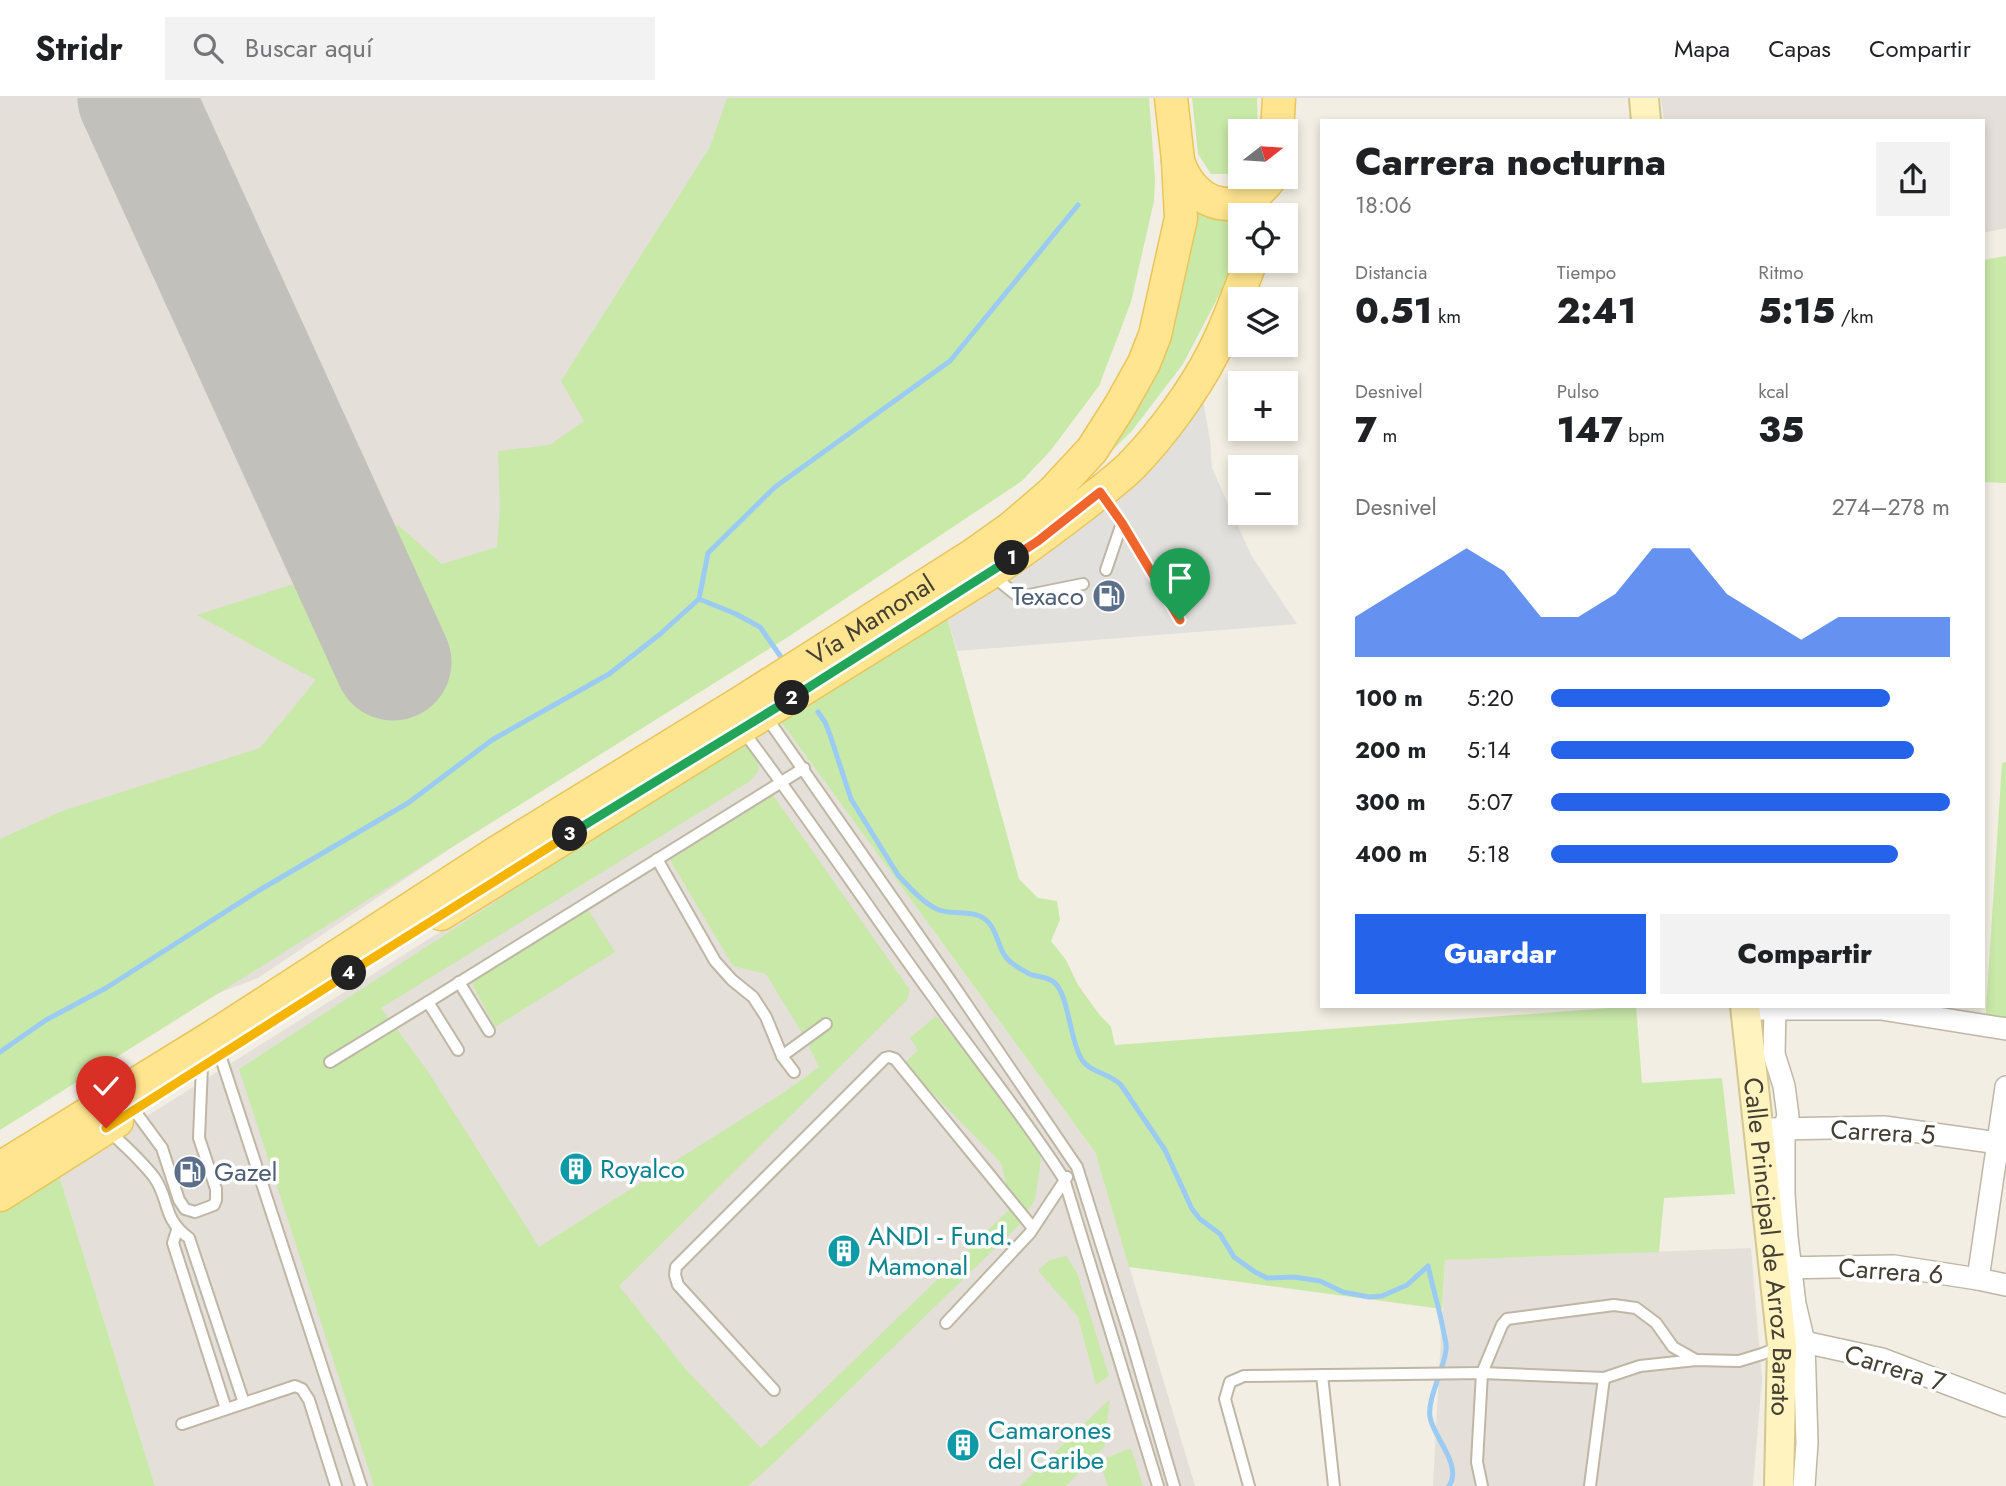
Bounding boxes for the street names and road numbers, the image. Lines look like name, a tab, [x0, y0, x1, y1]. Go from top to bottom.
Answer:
street label: Vía Mamonal	[800, 565, 942, 675]
street label: Calle Principal de Arroz Barato	[1734, 1075, 1801, 1416]
street label: Carrera 5	[1830, 1110, 1936, 1154]
street label: Carrera 6	[1837, 1248, 1945, 1294]
street label: Carrera 7	[1840, 1335, 1951, 1401]

